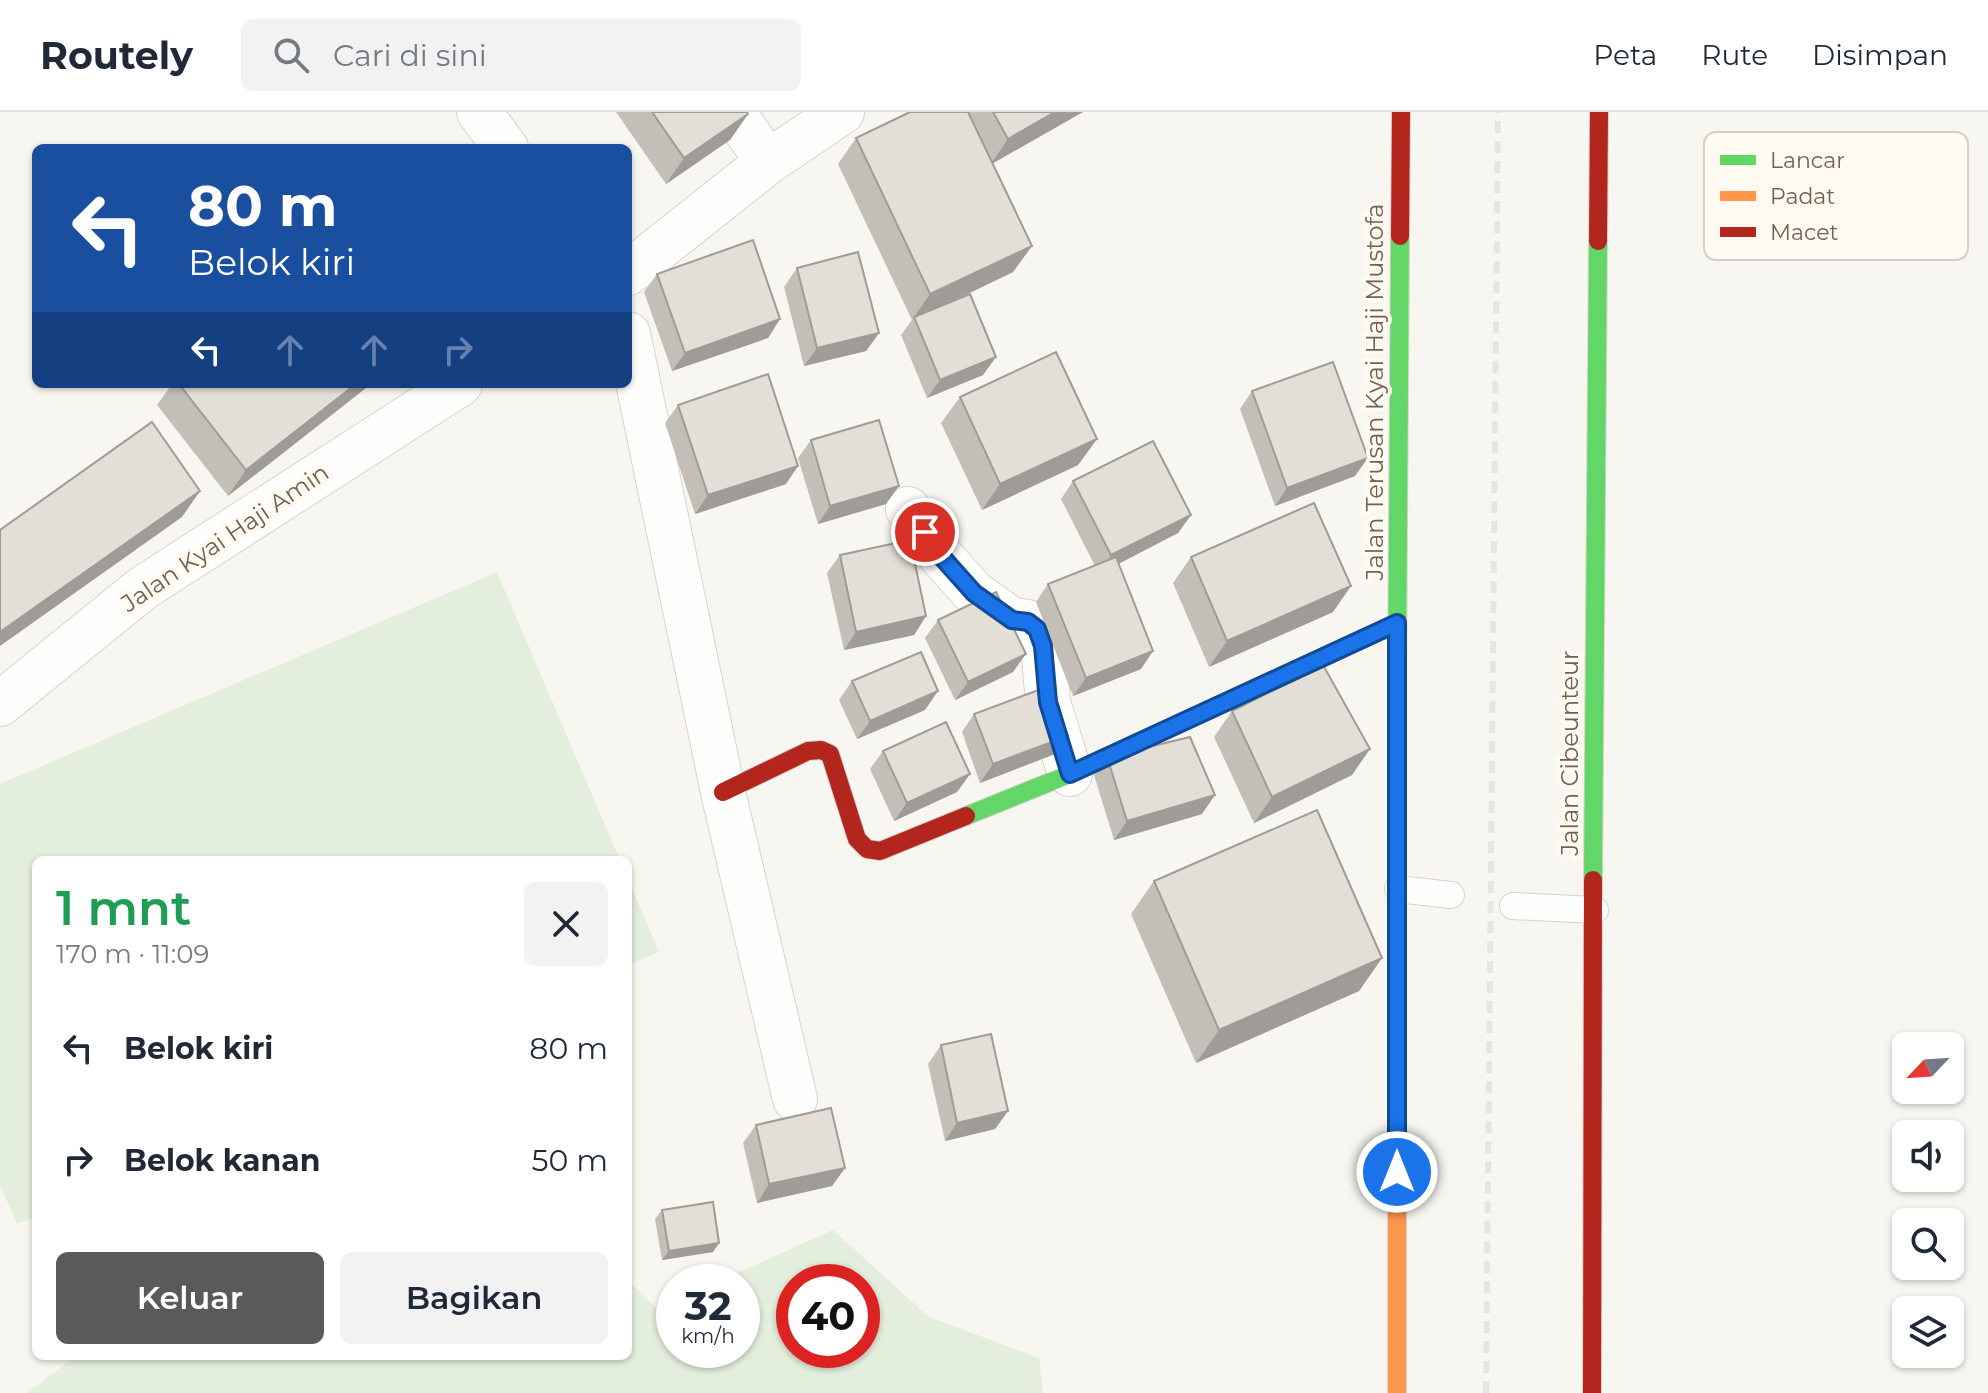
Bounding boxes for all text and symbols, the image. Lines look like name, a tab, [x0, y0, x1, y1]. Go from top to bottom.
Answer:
search box	[241, 19, 801, 91]
text: Routely	[40, 32, 193, 79]
icon: search	[269, 33, 313, 77]
text: Cari di sini	[333, 37, 487, 74]
text: Peta	[1593, 38, 1657, 72]
text: Rute	[1701, 38, 1768, 72]
text: Disimpan	[1812, 38, 1948, 72]
legend	[1704, 132, 1968, 260]
text: Lancar	[1770, 147, 1845, 174]
text: 80 m	[188, 172, 338, 240]
icon: left	[56, 176, 160, 280]
text: Padat	[1770, 183, 1835, 210]
street label: Jalan Terusan Kyai Haji Mustofa	[1360, 203, 1389, 582]
text: Macet	[1770, 219, 1838, 246]
text: Belok kiri	[188, 240, 355, 284]
icon: left	[184, 328, 228, 372]
icon: ahead	[268, 328, 312, 372]
icon: ahead	[352, 328, 396, 372]
icon: right	[436, 328, 480, 372]
street label: Jalan Kyai Haji Amin	[115, 457, 334, 618]
pin	[891, 498, 959, 566]
icon: arrive	[903, 510, 947, 554]
street label: Jalan Cibeunteur	[1555, 650, 1584, 857]
text: 1 mnt	[56, 879, 191, 937]
button: close	[524, 882, 608, 966]
text: 170 m · 11:09	[56, 938, 209, 970]
icon: left	[56, 1026, 100, 1070]
text: Belok kiri	[124, 1030, 273, 1067]
text: 80 m	[529, 1030, 608, 1067]
north arrow	[1892, 1032, 1964, 1104]
map controls	[1892, 1032, 1964, 1368]
button: sound	[1892, 1120, 1964, 1192]
position arrow	[1355, 1130, 1439, 1214]
icon: right	[56, 1138, 100, 1182]
text: Belok kanan	[124, 1142, 321, 1179]
text: 50 m	[531, 1142, 608, 1179]
button: search	[1892, 1208, 1964, 1280]
button: Keluar	[56, 1252, 324, 1344]
button: Bagikan	[340, 1252, 608, 1344]
speed limit sign: 40	[776, 1264, 880, 1368]
text: 32	[684, 1281, 732, 1330]
button: layers	[1892, 1296, 1964, 1368]
text: km/h	[681, 1324, 735, 1348]

